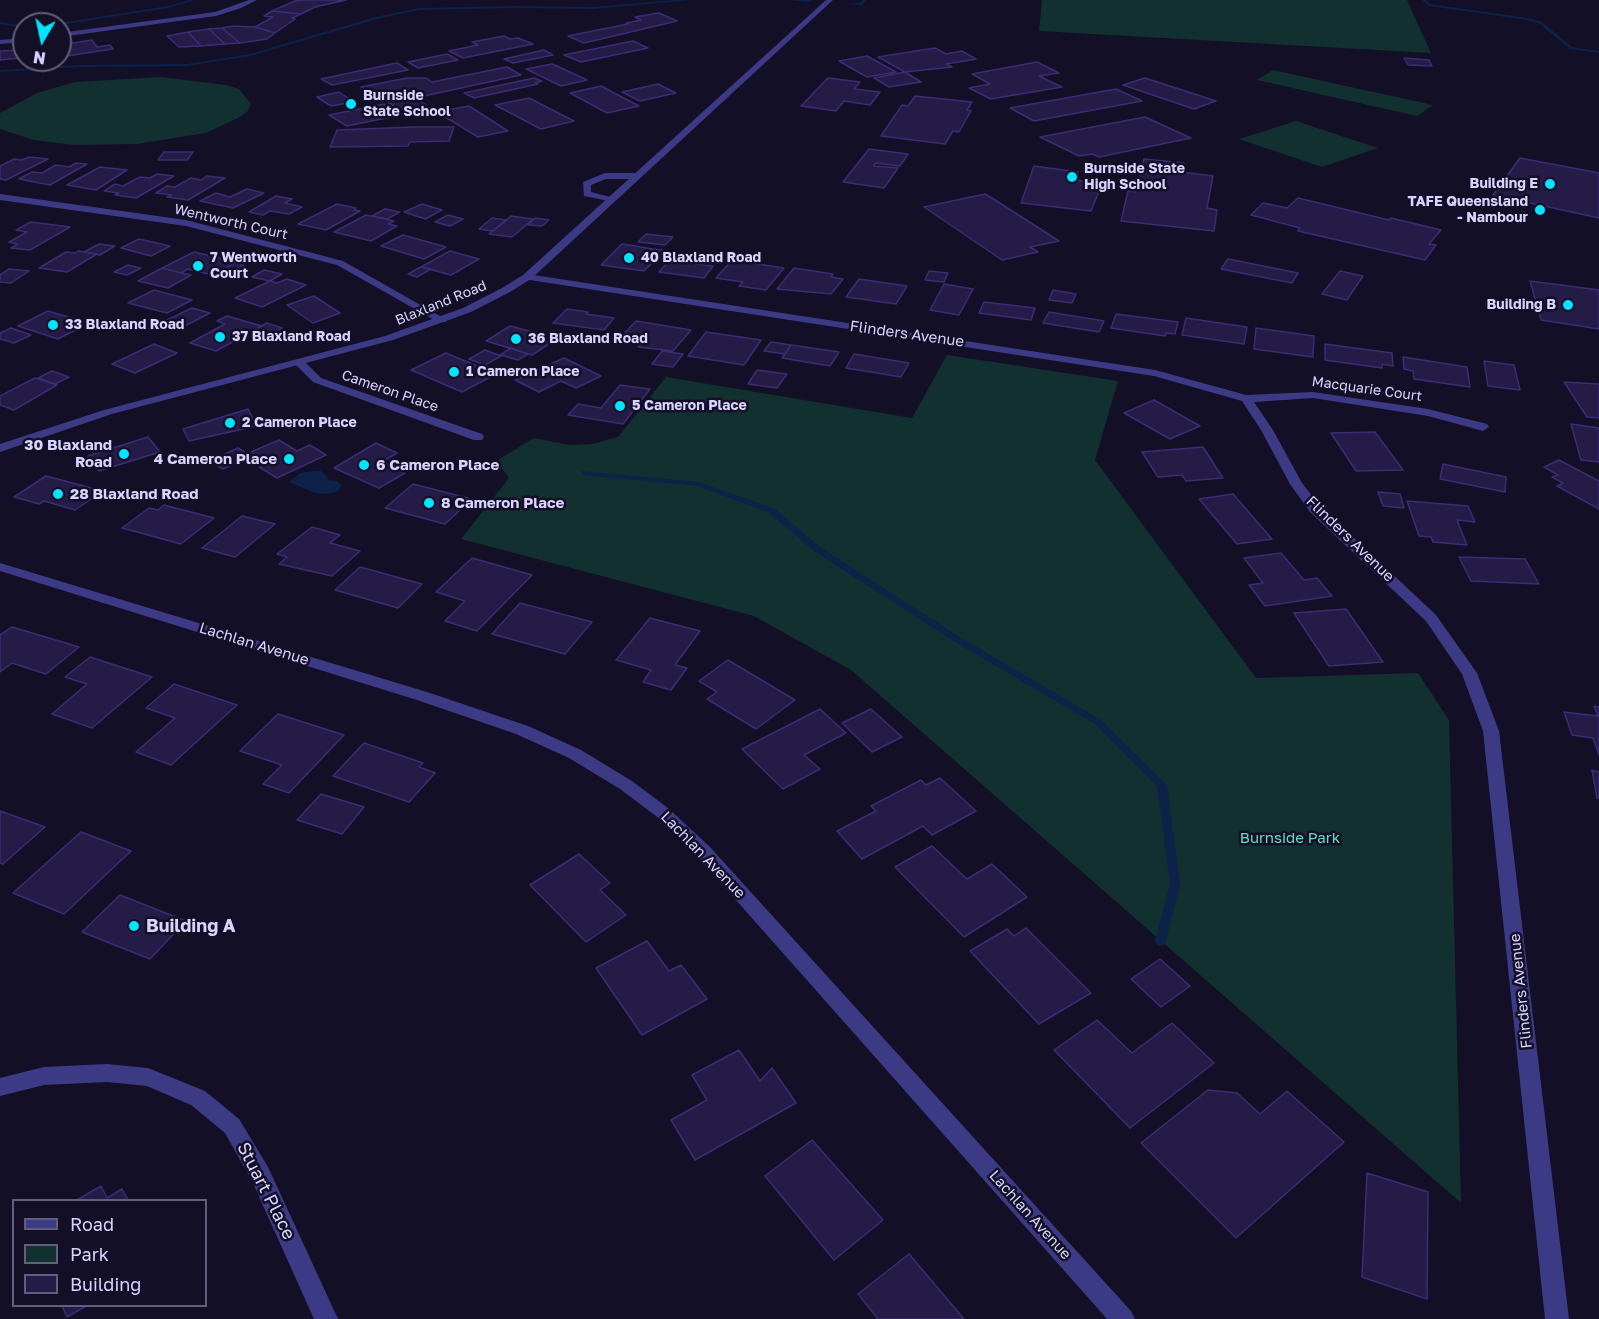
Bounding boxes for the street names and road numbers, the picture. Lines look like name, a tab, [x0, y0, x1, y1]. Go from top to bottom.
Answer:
street label: Wentworth Court	[173, 201, 289, 243]
street label: Blaxland Road	[393, 277, 489, 329]
street label: Flinders Avenue	[849, 317, 965, 351]
street label: Cameron Place	[339, 367, 441, 415]
street label: Macquarie Court	[1311, 373, 1423, 405]
street label: Flinders Avenue	[1302, 492, 1398, 586]
street label: Lachlan Avenue	[197, 619, 311, 669]
street label: Lachlan Avenue	[657, 808, 749, 902]
street label: Flinders Avenue	[1506, 933, 1536, 1049]
street label: Stuart Place	[232, 1139, 300, 1243]
street label: Lachlan Avenue	[985, 1167, 1075, 1263]

